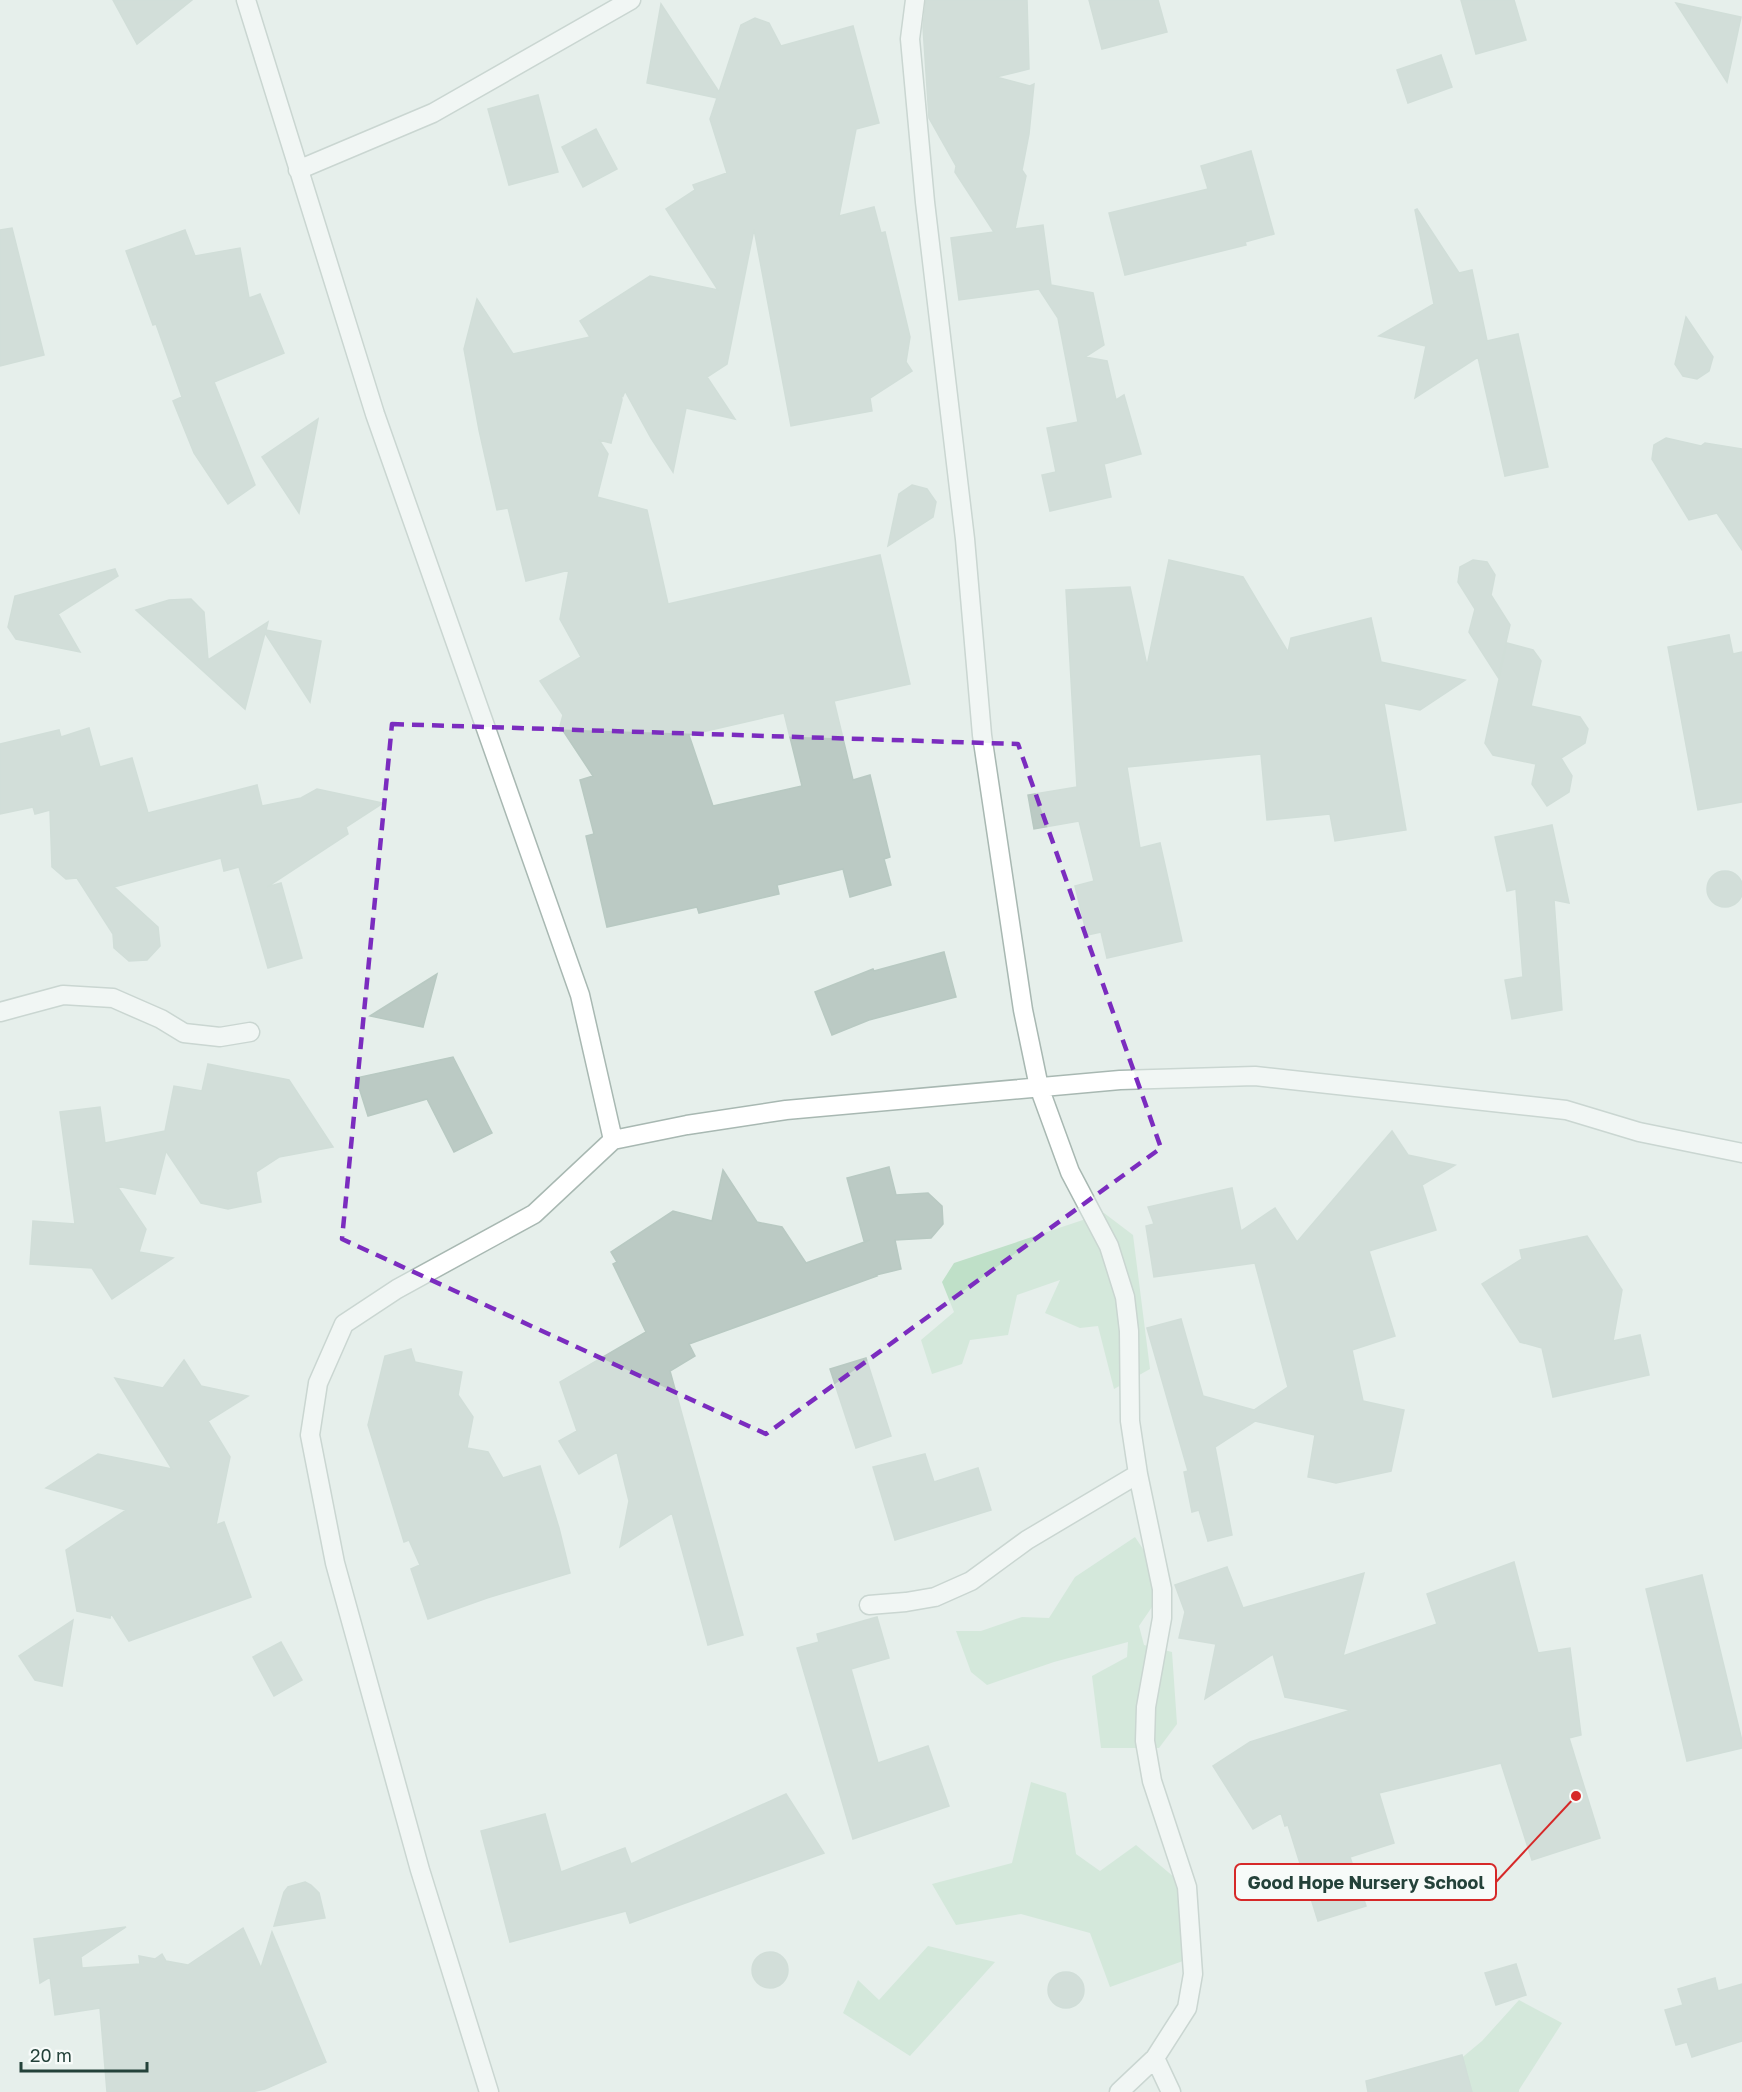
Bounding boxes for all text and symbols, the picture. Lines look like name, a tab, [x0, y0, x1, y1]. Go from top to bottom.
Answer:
callout: Good Hope Nursery School	[1235, 1864, 1496, 1900]
text: Good Hope Nursery School	[1248, 1871, 1484, 1893]
scale bar	[21, 2035, 147, 2073]
text: 20 m	[30, 2044, 72, 2066]

